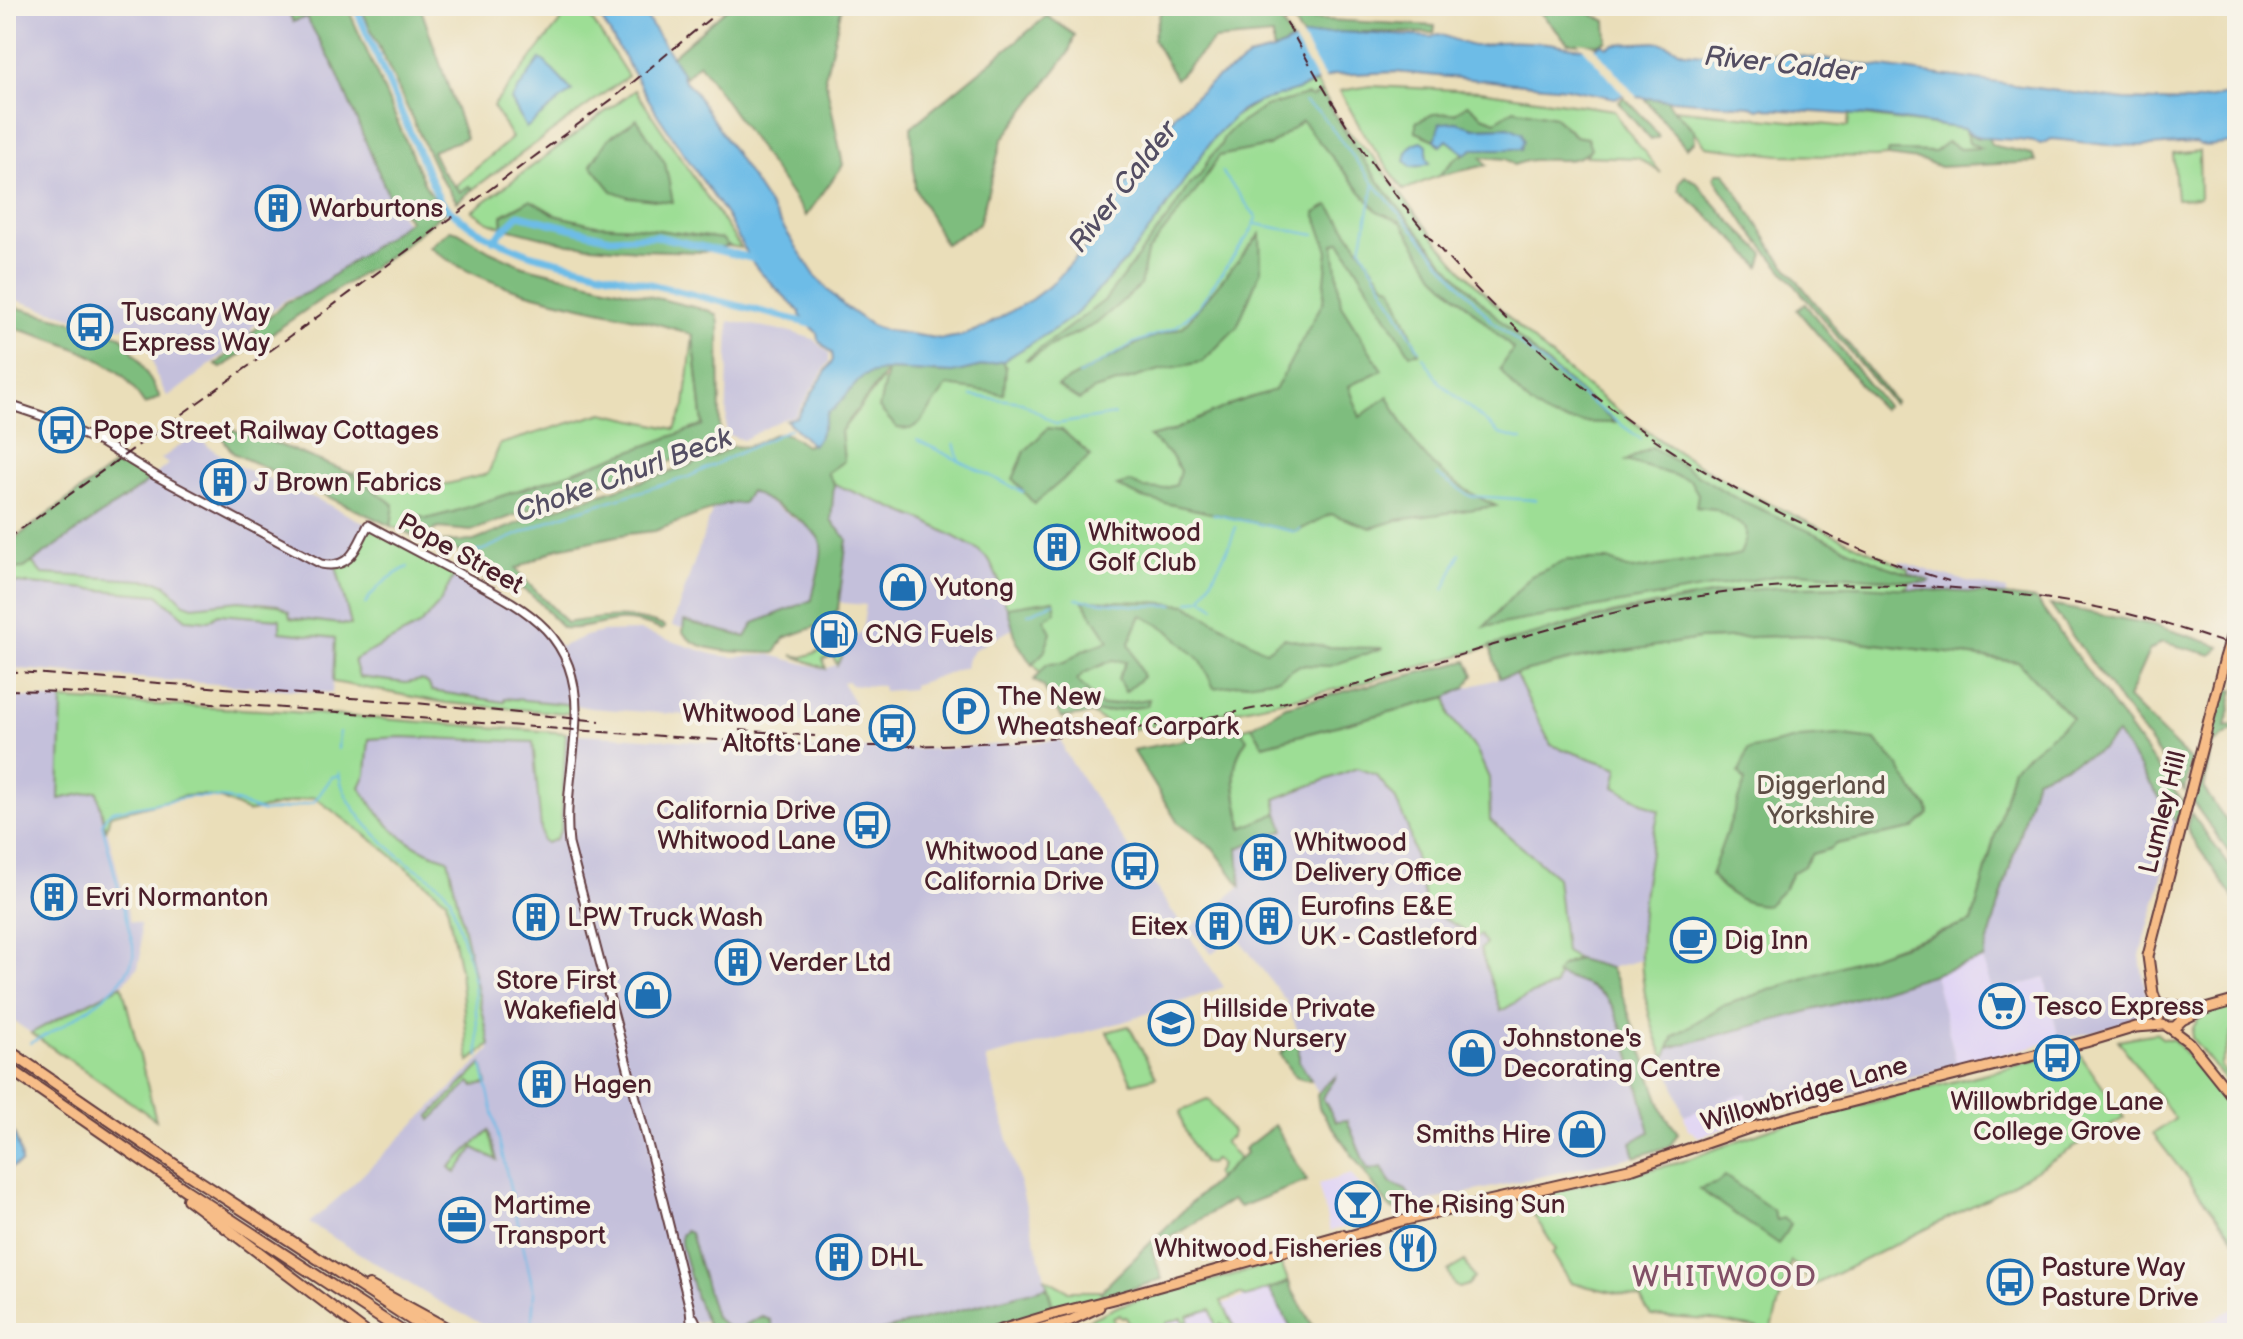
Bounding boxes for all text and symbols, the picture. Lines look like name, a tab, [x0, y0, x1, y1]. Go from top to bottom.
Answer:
water label: River Calder	[1703, 40, 1865, 89]
water label: River Calder	[1062, 113, 1186, 259]
building icon: Warburtons	[254, 184, 302, 232]
place label: Warburtons	[309, 194, 443, 225]
place label: Tuscany Way Express Way	[121, 298, 270, 359]
bus stop icon: Tuscany Way Express Way	[66, 303, 114, 351]
bus stop icon: Pope Street Railway Cottages	[38, 406, 86, 454]
place label: Pope Street Railway Cottages	[93, 416, 439, 447]
water label: Choke Churl Beck	[511, 421, 737, 530]
building icon: J Brown Fabrics	[199, 458, 247, 506]
place label: J Brown Fabrics	[254, 468, 442, 499]
street label: Pope Street	[392, 507, 528, 601]
place label: Whitwood Golf Club	[1088, 518, 1201, 579]
building icon: Whitwood Golf Club	[1033, 523, 1081, 571]
shop icon: Yutong	[879, 563, 927, 611]
place label: Yutong	[933, 573, 1014, 604]
fuel station icon: CNG Fuels	[810, 610, 858, 658]
place label: CNG Fuels	[865, 620, 993, 651]
place label: The New Wheatsheaf Carpark	[997, 682, 1239, 743]
parking icon: The New Wheatsheaf Carpark	[942, 687, 990, 735]
place label: Whitwood Lane Altofts Lane	[682, 699, 861, 760]
bus stop icon: Whitwood Lane Altofts Lane	[868, 704, 916, 752]
street label: Lumley Hill	[2133, 748, 2194, 877]
park label: Diggerland Yorkshire	[1756, 771, 1886, 832]
place label: California Drive Whitwood Lane	[656, 796, 836, 857]
bus stop icon: California Drive Whitwood Lane	[843, 801, 891, 849]
place label: Whitwood Delivery Office	[1294, 828, 1462, 889]
building icon: Whitwood Delivery Office	[1239, 833, 1287, 881]
place label: Whitwood Lane California Drive	[924, 837, 1104, 898]
bus stop icon: Whitwood Lane California Drive	[1111, 842, 1159, 890]
building icon: Evri Normanton	[30, 873, 78, 921]
place label: Evri Normanton	[85, 883, 268, 914]
place label: Eurofins E&E UK - Castleford	[1300, 892, 1478, 953]
building icon: LPW Truck Wash	[512, 893, 560, 941]
building icon: Eurofins E&E UK - Castleford	[1245, 897, 1293, 945]
building icon: Eitex	[1195, 902, 1243, 950]
place label: LPW Truck Wash	[567, 903, 763, 934]
place label: Eitex	[1130, 912, 1188, 943]
cafe icon: Dig Inn	[1669, 916, 1717, 964]
place label: Dig Inn	[1724, 926, 1808, 957]
building icon: Verder Ltd	[714, 938, 762, 986]
place label: Verder Ltd	[769, 948, 891, 979]
place label: Store First Wakefield	[496, 966, 617, 1027]
shop icon: Store First Wakefield	[624, 971, 672, 1019]
supermarket icon: Tesco Express	[1978, 982, 2026, 1030]
place label: Tesco Express	[2033, 992, 2204, 1023]
place label: Hillside Private Day Nursery	[1202, 994, 1375, 1055]
school or university icon: Hillside Private Day Nursery	[1147, 999, 1195, 1047]
place label: Johnstone's Decorating Centre	[1503, 1024, 1721, 1085]
shop icon: Johnstone's Decorating Centre	[1448, 1029, 1496, 1077]
bus stop icon: Willowbridge Lane College Grove	[2033, 1034, 2081, 1082]
street label: Willowbridge Lane	[1698, 1050, 1911, 1139]
building icon: Hagen	[518, 1060, 566, 1108]
place label: Hagen	[573, 1070, 652, 1101]
place label: Willowbridge Lane College Grove	[1950, 1087, 2164, 1148]
shop icon: Smiths Hire	[1558, 1110, 1606, 1158]
place label: Smiths Hire	[1416, 1120, 1551, 1151]
bar icon: The Rising Sun	[1334, 1180, 1382, 1228]
place label: The Rising Sun	[1389, 1190, 1565, 1221]
place label: Martime Transport	[493, 1191, 606, 1252]
office icon: Martime Transport	[438, 1196, 486, 1244]
restaurant icon: Whitwood Fisheries	[1389, 1224, 1437, 1272]
building icon: DHL	[815, 1233, 863, 1281]
place label: Whitwood Fisheries	[1154, 1234, 1382, 1265]
place label: DHL	[870, 1243, 923, 1274]
place label: Pasture Way Pasture Drive	[2041, 1253, 2199, 1314]
bus stop icon: Pasture Way Pasture Drive	[1986, 1258, 2034, 1306]
district label: WHITWOOD	[1632, 1259, 1818, 1295]

